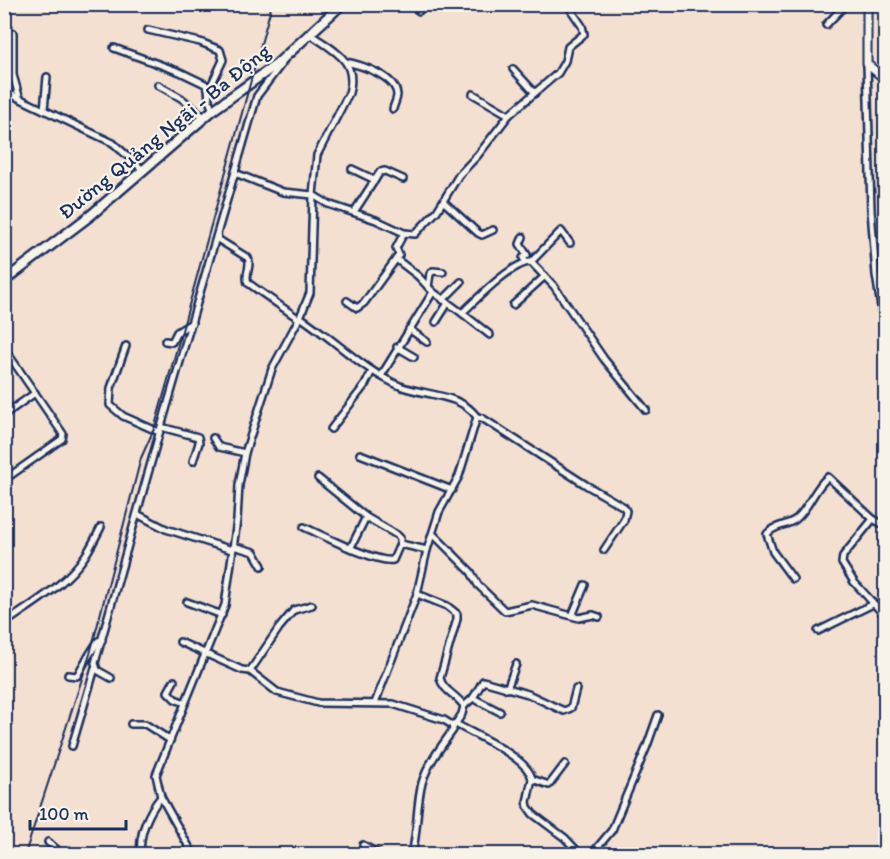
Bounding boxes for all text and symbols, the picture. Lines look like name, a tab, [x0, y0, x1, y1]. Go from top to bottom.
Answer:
street label: Đường Quảng Ngãi - Ba Động	[53, 38, 275, 224]
scale bar	[30, 793, 126, 831]
text: 100 m	[39, 803, 89, 825]

